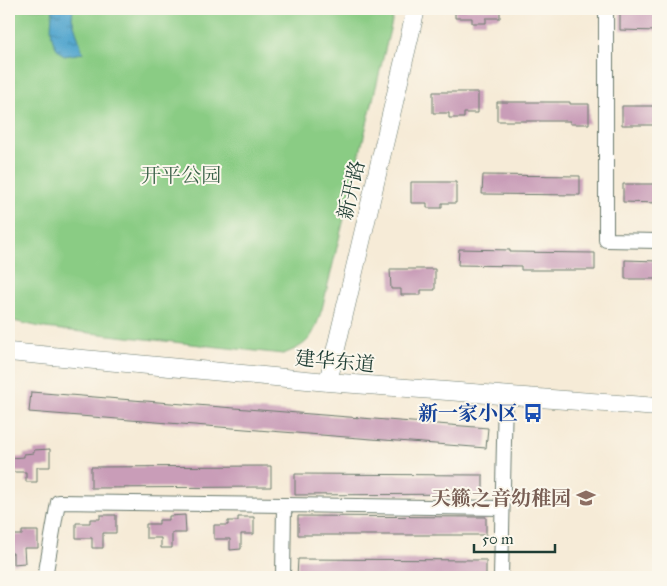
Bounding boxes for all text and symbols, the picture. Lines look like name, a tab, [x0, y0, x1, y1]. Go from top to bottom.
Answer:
street label: 新开路	[333, 158, 369, 222]
park label: 开平公园	[141, 163, 221, 187]
street label: 建华东道	[294, 346, 376, 376]
place label: 新一家小区	[418, 401, 518, 425]
bus stop icon: 新一家小区	[522, 402, 544, 424]
place label: 天籁之音幼稚园	[431, 486, 571, 510]
school or university icon: 天籁之音幼稚园	[575, 487, 597, 509]
scale bar	[474, 521, 556, 553]
text: 50 m	[482, 530, 514, 548]

